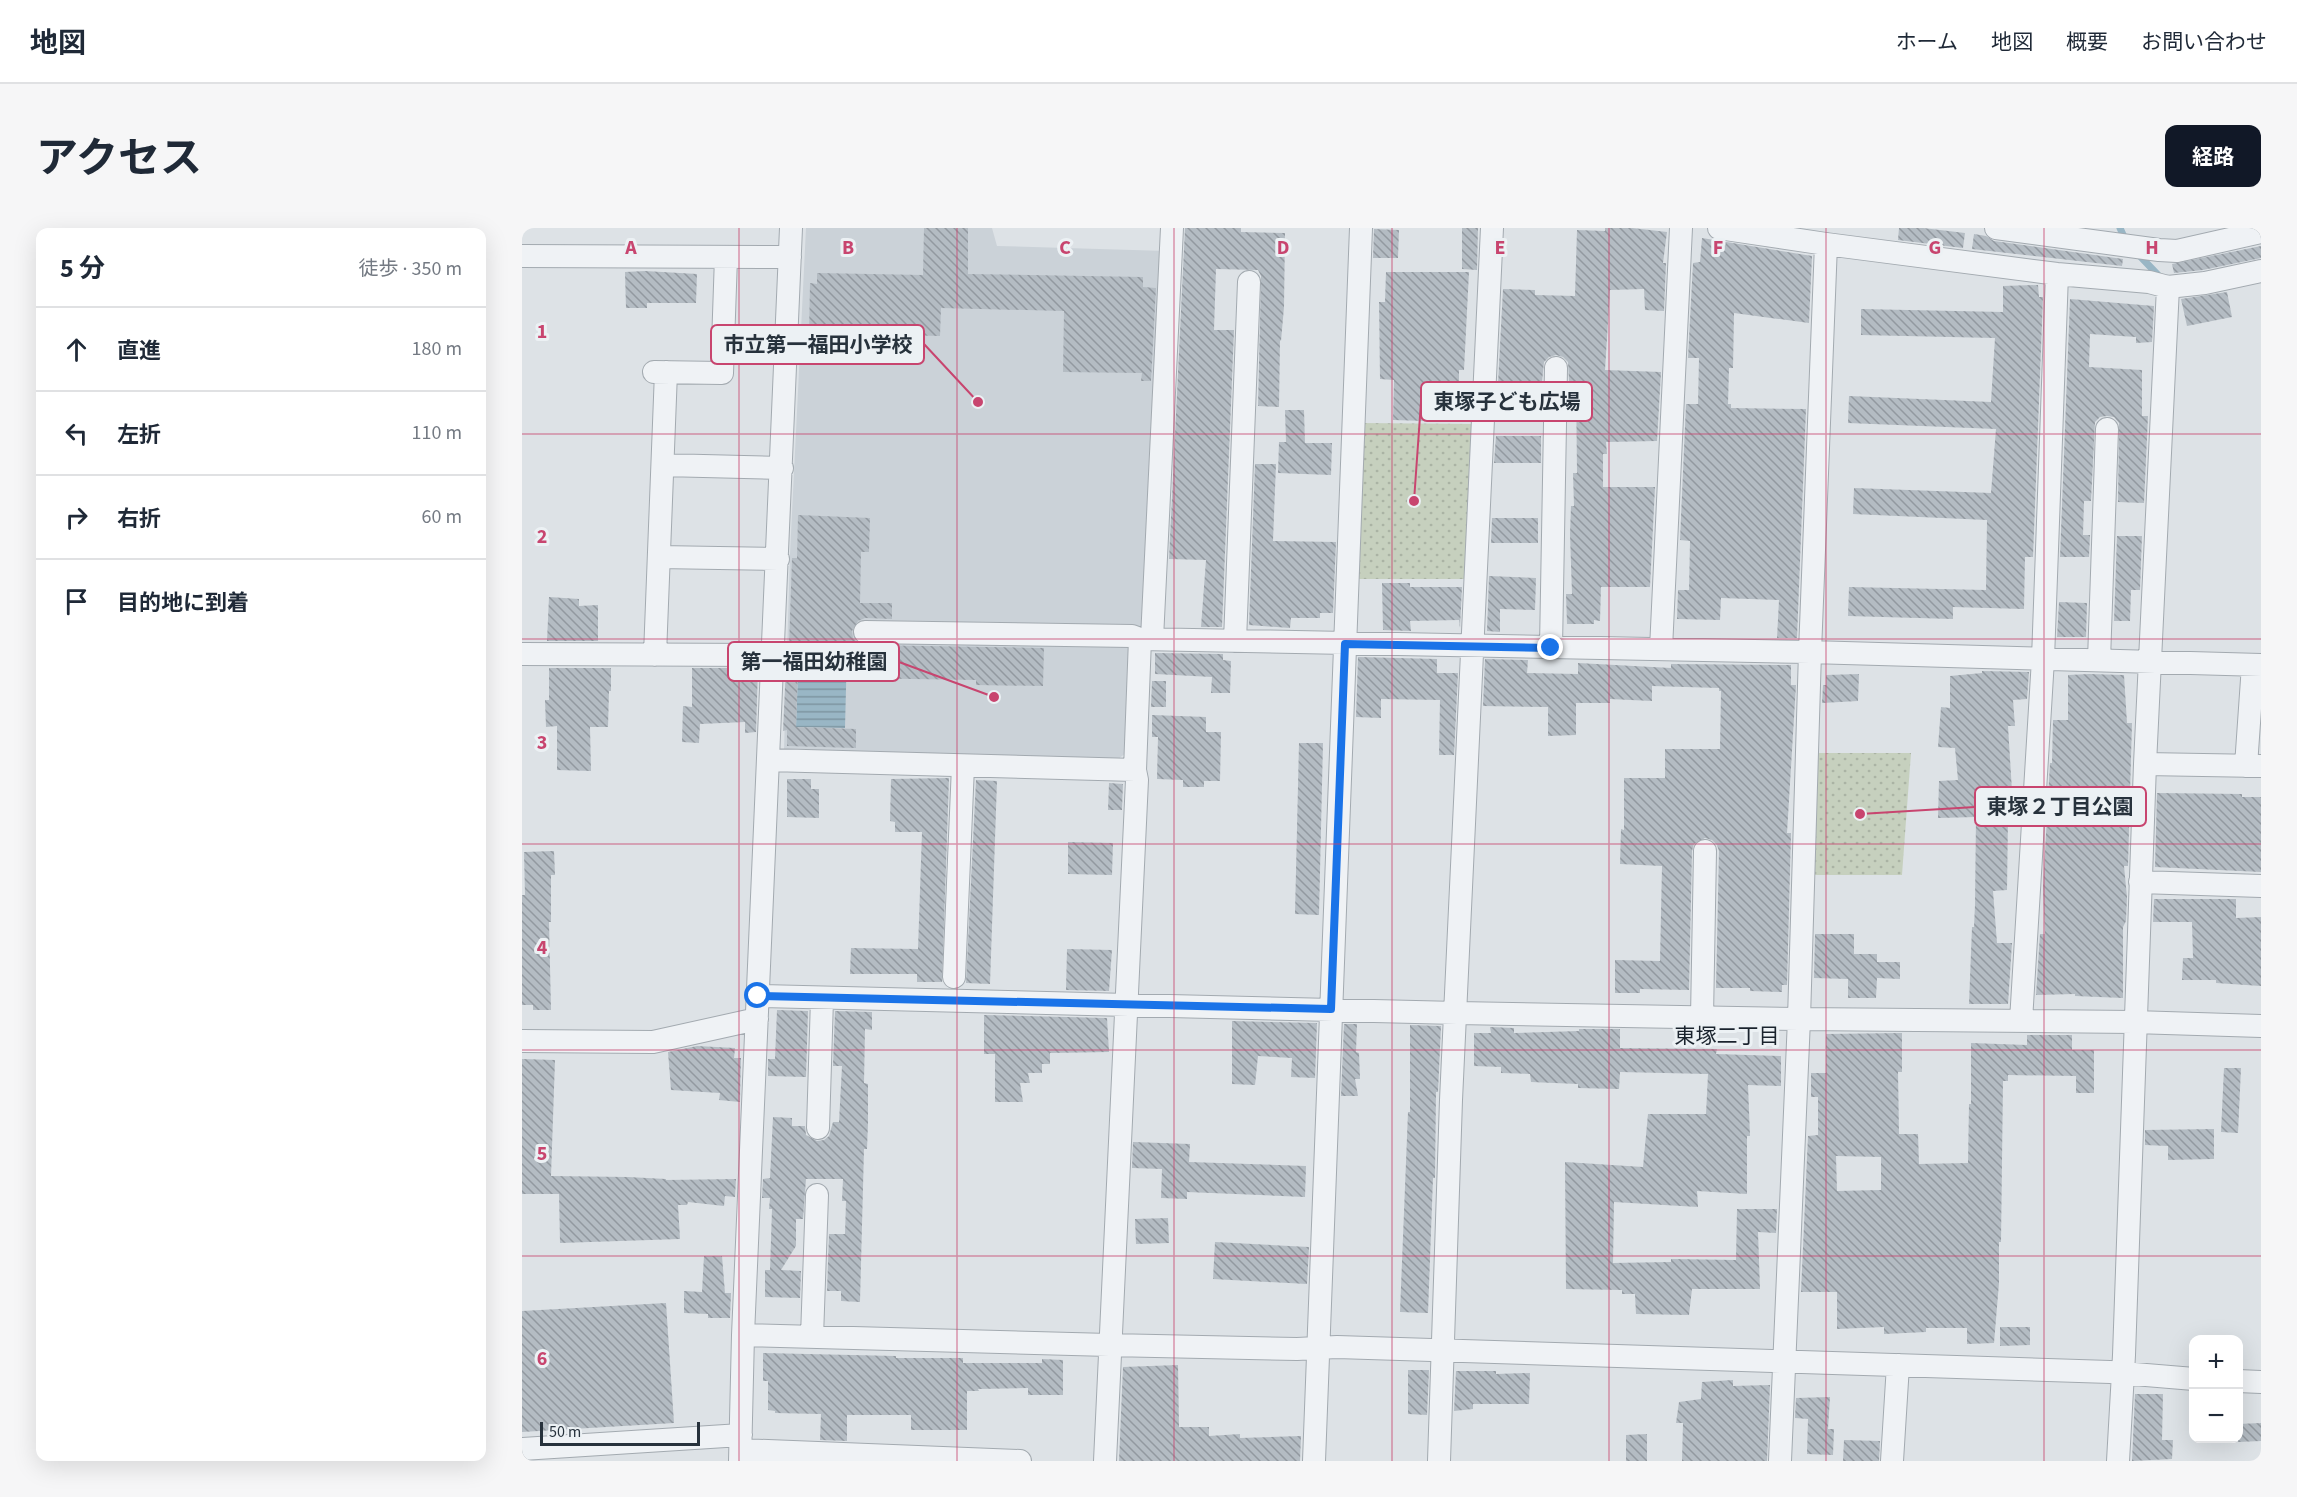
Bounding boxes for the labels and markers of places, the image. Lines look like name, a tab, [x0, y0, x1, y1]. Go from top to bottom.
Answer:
callout: 市立第一福田小学校	[711, 325, 924, 364]
callout: 東塚子ども広場	[1421, 382, 1592, 421]
callout: 第一福田幼稚園	[728, 642, 899, 681]
callout: 東塚２丁目公園	[1975, 787, 2146, 826]

